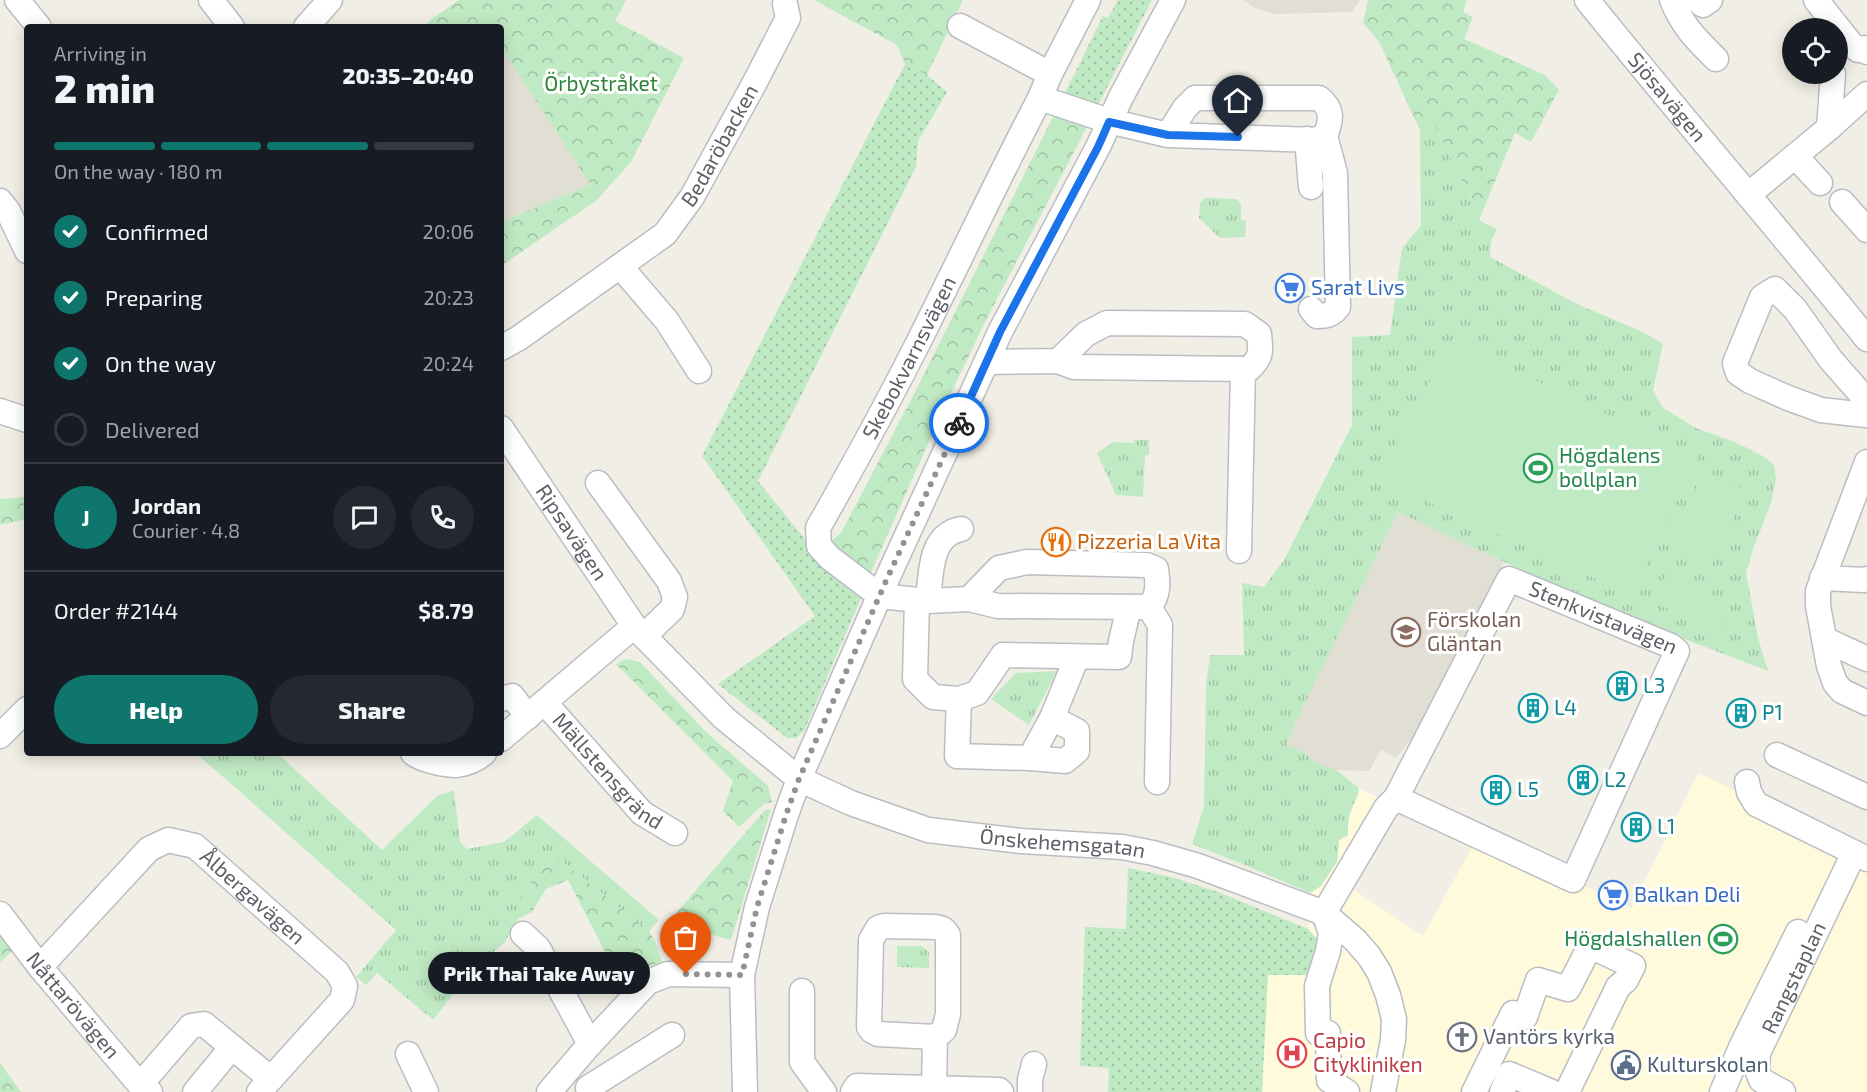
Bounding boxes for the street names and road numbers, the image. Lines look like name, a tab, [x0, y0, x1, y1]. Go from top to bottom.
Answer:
street label: Sjösavägen	[1624, 47, 1712, 146]
street label: Bedaröbacken	[675, 80, 762, 211]
street label: Skebokvarnsvägen	[856, 272, 960, 443]
street label: Ripsavägen	[531, 479, 614, 585]
street label: Stenkvistavägen	[1526, 575, 1681, 658]
street label: Mällstensgränd	[548, 707, 668, 834]
street label: Önskehemsgatan	[979, 822, 1148, 862]
street label: Ålbergavägen	[196, 843, 311, 949]
street label: Rangstaplan	[1755, 918, 1830, 1037]
street label: Nåttarövägen	[22, 946, 126, 1063]

